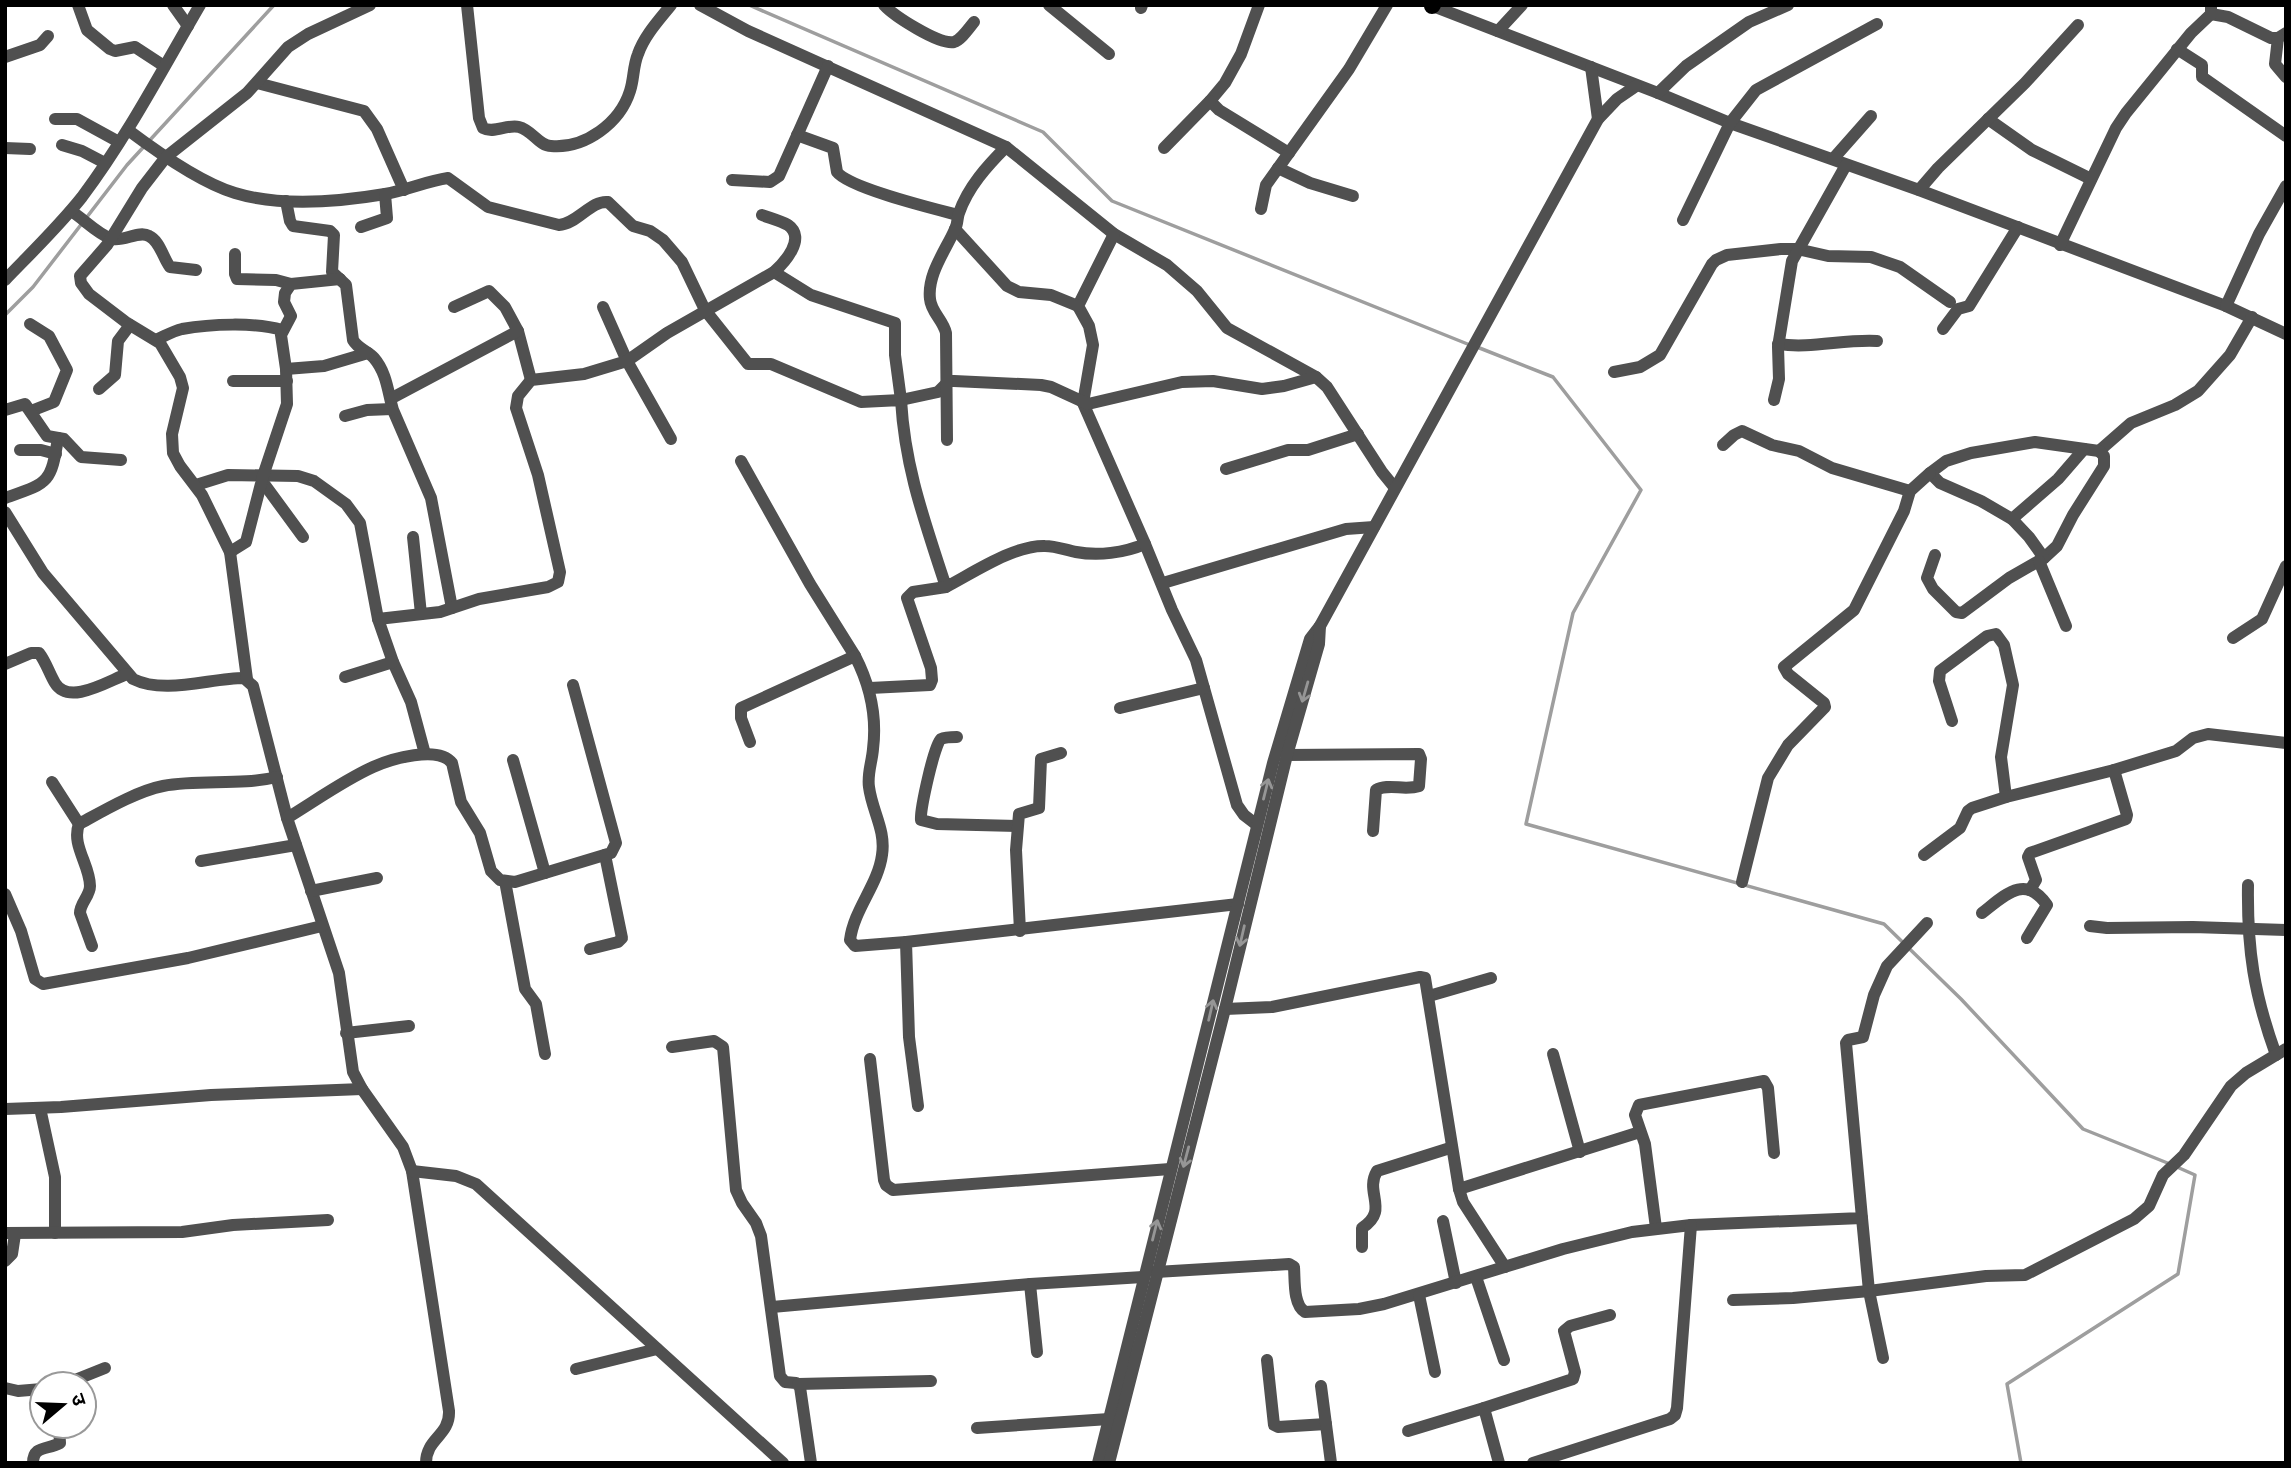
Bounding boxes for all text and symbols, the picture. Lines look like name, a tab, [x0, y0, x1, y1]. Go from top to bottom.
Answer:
one-way arrow	[1298, 681, 1311, 703]
one-way arrow	[1260, 778, 1273, 801]
one-way arrow	[1235, 924, 1248, 947]
one-way arrow	[1205, 999, 1218, 1022]
one-way arrow	[1179, 1145, 1192, 1167]
one-way arrow	[1149, 1219, 1162, 1242]
north arrow	[28, 1370, 98, 1440]
text: उ	[66, 1391, 92, 1409]

